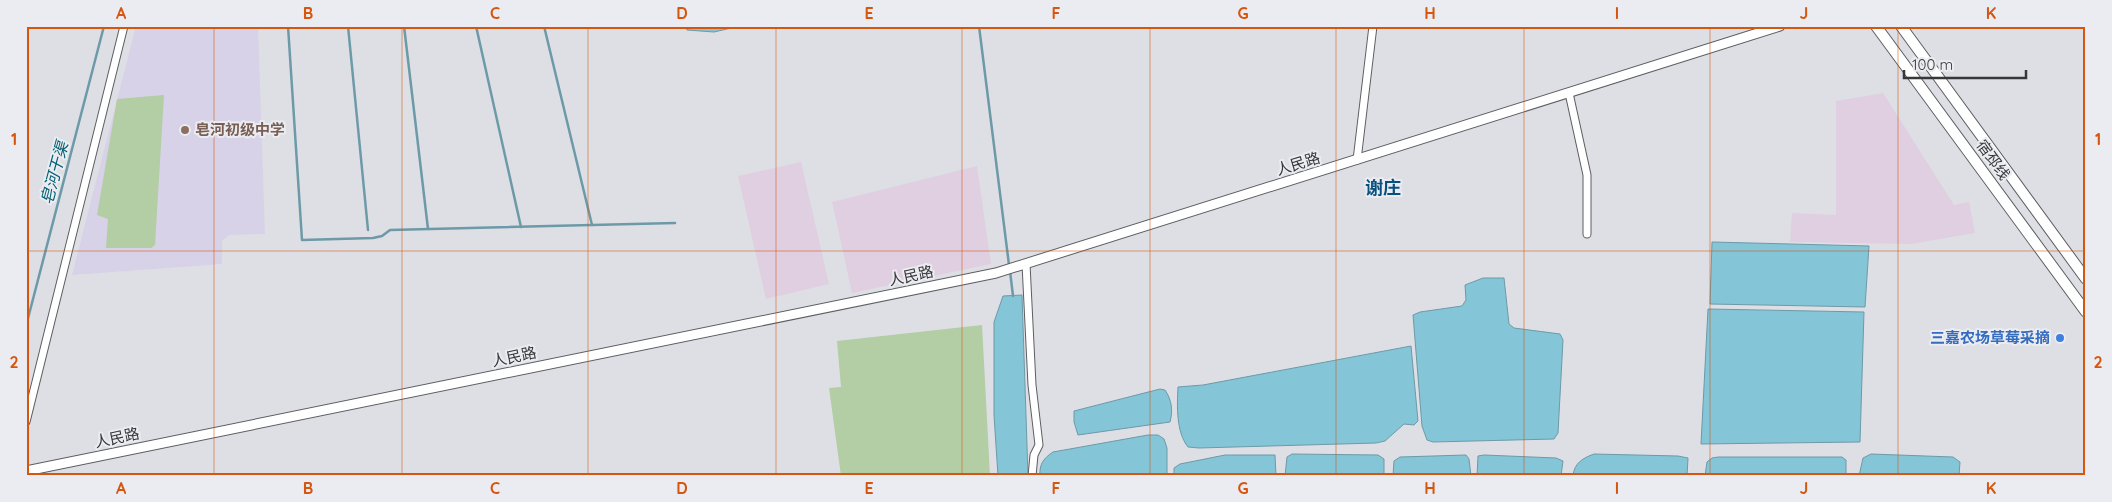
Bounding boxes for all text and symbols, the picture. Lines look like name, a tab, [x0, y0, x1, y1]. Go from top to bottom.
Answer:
text: A	[116, 3, 127, 23]
text: B	[303, 3, 313, 23]
text: C	[490, 3, 500, 23]
text: D	[676, 3, 688, 23]
text: E	[864, 3, 874, 23]
text: F	[1052, 3, 1061, 23]
text: G	[1237, 3, 1249, 23]
text: H	[1424, 3, 1436, 23]
text: I	[1615, 3, 1619, 23]
text: J	[1800, 3, 1808, 23]
text: K	[1986, 3, 1996, 23]
scale bar	[1904, 48, 2027, 80]
text: 100 m	[1912, 55, 1953, 74]
place label: 皂河初级中学	[195, 120, 285, 139]
marker: 皂河初级中学	[179, 124, 191, 136]
text: 1	[11, 129, 17, 149]
text: 1	[2095, 129, 2101, 149]
street label: 宿邳线	[1972, 136, 2014, 183]
water label: 皂河干渠	[36, 138, 72, 207]
street label: 人民路	[1274, 148, 1322, 179]
district label: 谢庄	[1365, 176, 1401, 199]
street label: 人民路	[887, 262, 935, 289]
place label: 三嘉农场草莓采摘	[1930, 328, 2050, 347]
marker: 三嘉农场草莓采摘	[2054, 332, 2066, 344]
street label: 人民路	[490, 343, 538, 370]
text: 2	[9, 352, 19, 372]
text: 2	[2093, 352, 2103, 372]
street label: 人民路	[93, 424, 141, 451]
text: A	[116, 478, 127, 498]
text: B	[303, 478, 313, 498]
text: C	[490, 478, 500, 498]
text: D	[676, 478, 688, 498]
text: E	[864, 478, 874, 498]
text: F	[1052, 478, 1061, 498]
text: G	[1237, 478, 1249, 498]
text: H	[1424, 478, 1436, 498]
text: I	[1615, 478, 1619, 498]
text: J	[1800, 478, 1808, 498]
text: K	[1986, 478, 1996, 498]

